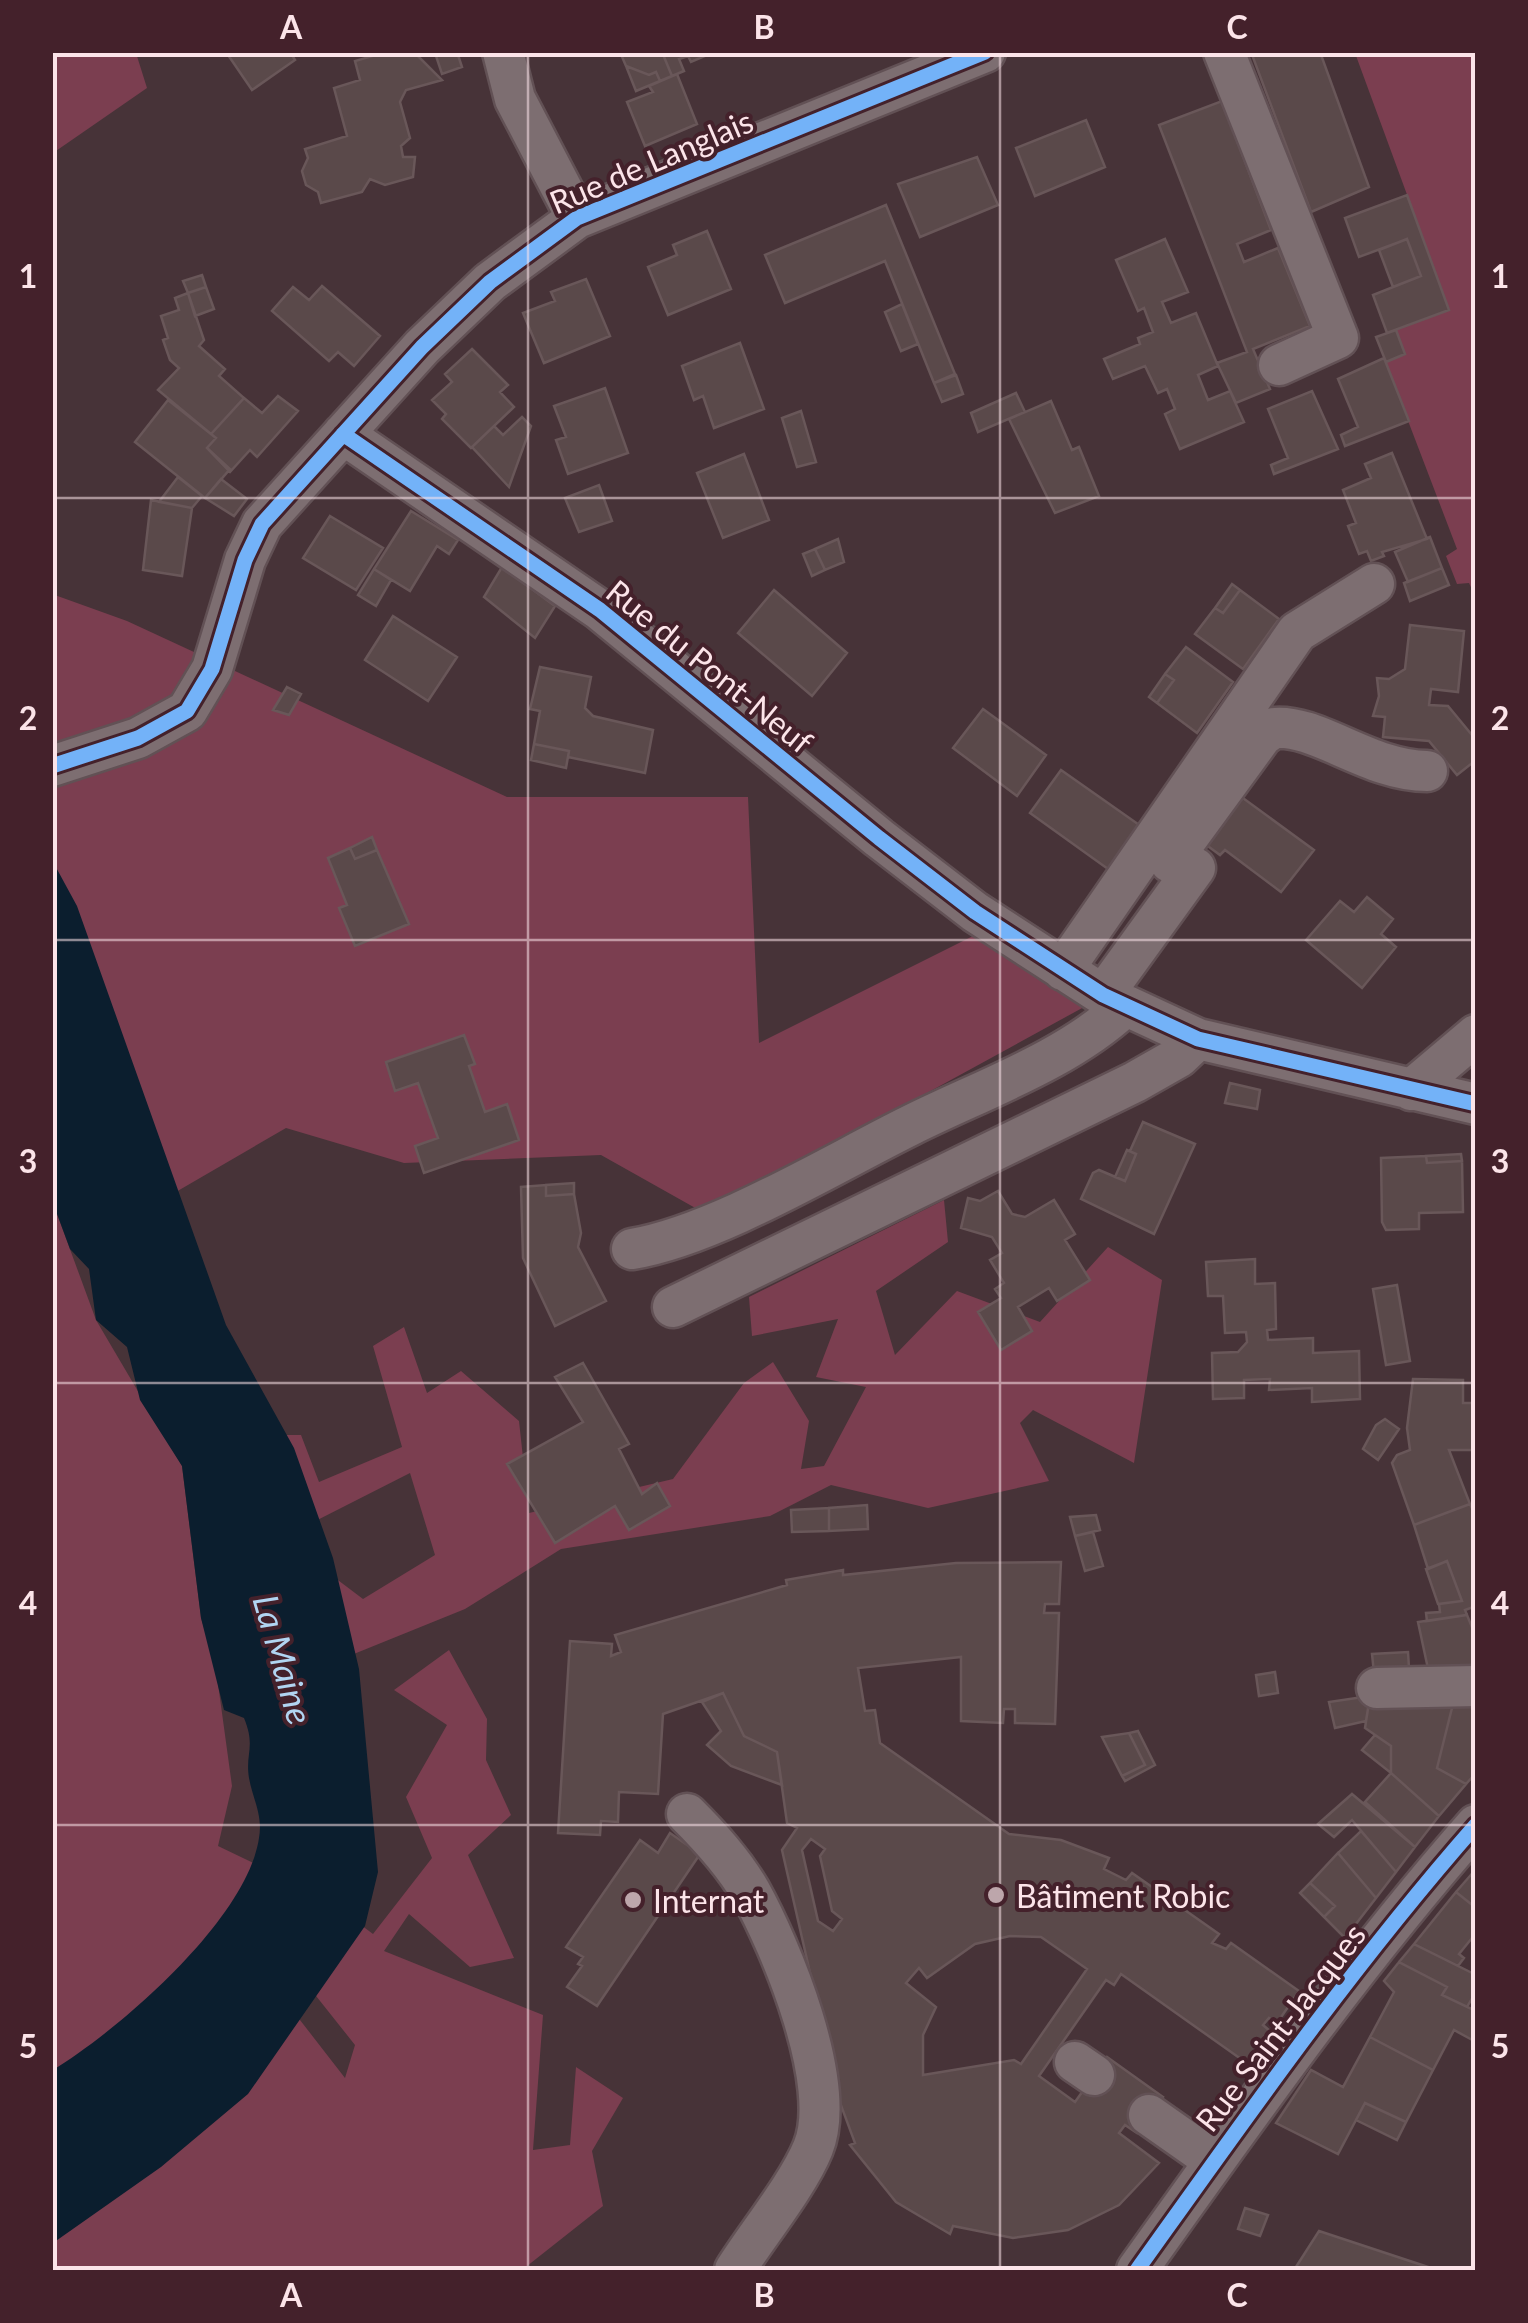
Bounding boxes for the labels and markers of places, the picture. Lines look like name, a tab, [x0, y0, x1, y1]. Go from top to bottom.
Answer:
place label: Bâtiment Robic	[1016, 1876, 1230, 1915]
place label: Internat	[653, 1881, 765, 1920]
marker: Bâtiment Robic	[985, 1884, 1007, 1906]
marker: Internat	[622, 1889, 644, 1911]

